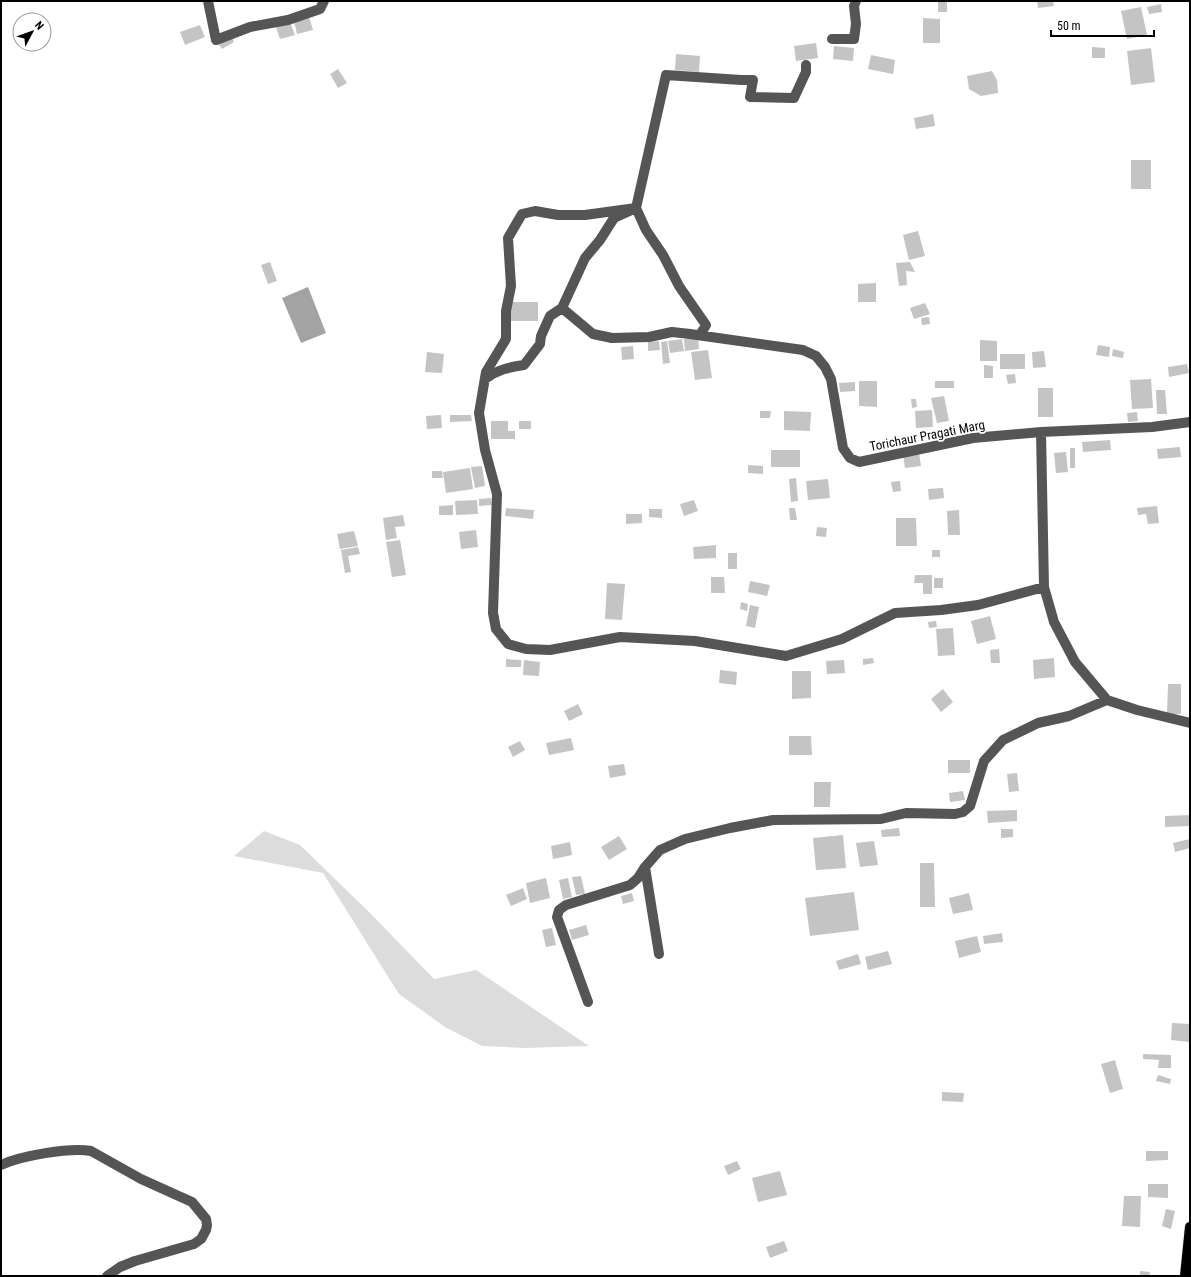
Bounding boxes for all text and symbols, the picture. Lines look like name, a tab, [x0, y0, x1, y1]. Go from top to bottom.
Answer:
north arrow	[12, 12, 52, 52]
scale bar	[1051, 12, 1154, 38]
text: N	[32, 19, 46, 33]
text: 50 m	[1057, 19, 1081, 33]
street label: Torichaur Pragati Marg	[868, 417, 986, 454]

